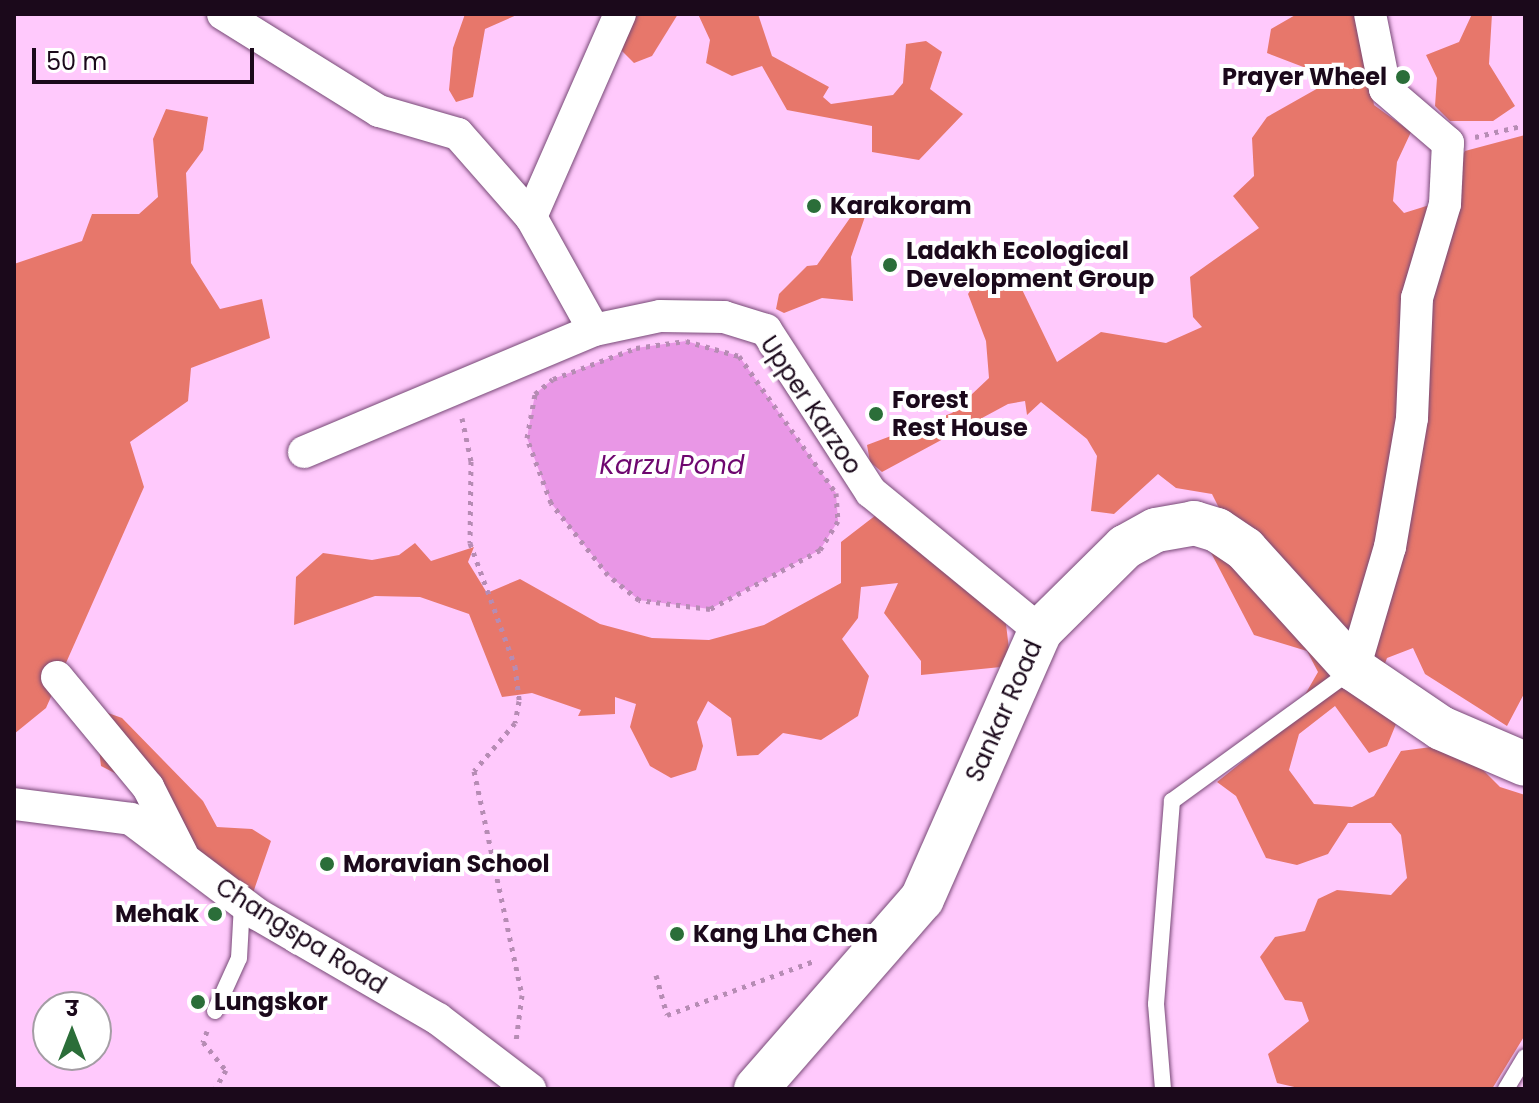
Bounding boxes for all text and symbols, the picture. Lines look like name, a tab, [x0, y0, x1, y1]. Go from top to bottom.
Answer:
scale bar	[36, 32, 258, 82]
text: 50 m	[46, 45, 107, 78]
place label: Prayer Wheel	[1222, 63, 1387, 91]
marker: Prayer Wheel	[1394, 68, 1412, 86]
place label: Karakoram	[830, 192, 972, 220]
marker: Karakoram	[805, 197, 823, 215]
place label: Ladakh Ecological Development Group	[906, 237, 1154, 293]
marker: Ladakh Ecological Development Group	[881, 256, 899, 274]
street label: Upper Karzoo	[754, 331, 868, 479]
place label: Forest Rest House	[892, 386, 1028, 442]
marker: Forest Rest House	[867, 405, 885, 423]
water label: Karzu Pond	[600, 450, 744, 482]
street label: Sankar Road	[960, 636, 1048, 786]
place label: Moravian School	[343, 850, 550, 878]
marker: Moravian School	[318, 855, 336, 873]
street label: Changspa Road	[210, 872, 392, 1000]
place label: Mehak	[115, 900, 199, 928]
marker: Mehak	[206, 905, 224, 923]
place label: Kang Lha Chen	[693, 920, 878, 948]
marker: Kang Lha Chen	[668, 925, 686, 943]
place label: Lungskor	[214, 988, 328, 1016]
north arrow	[32, 991, 112, 1071]
text: उ	[66, 993, 78, 1024]
marker: Lungskor	[189, 993, 207, 1011]

